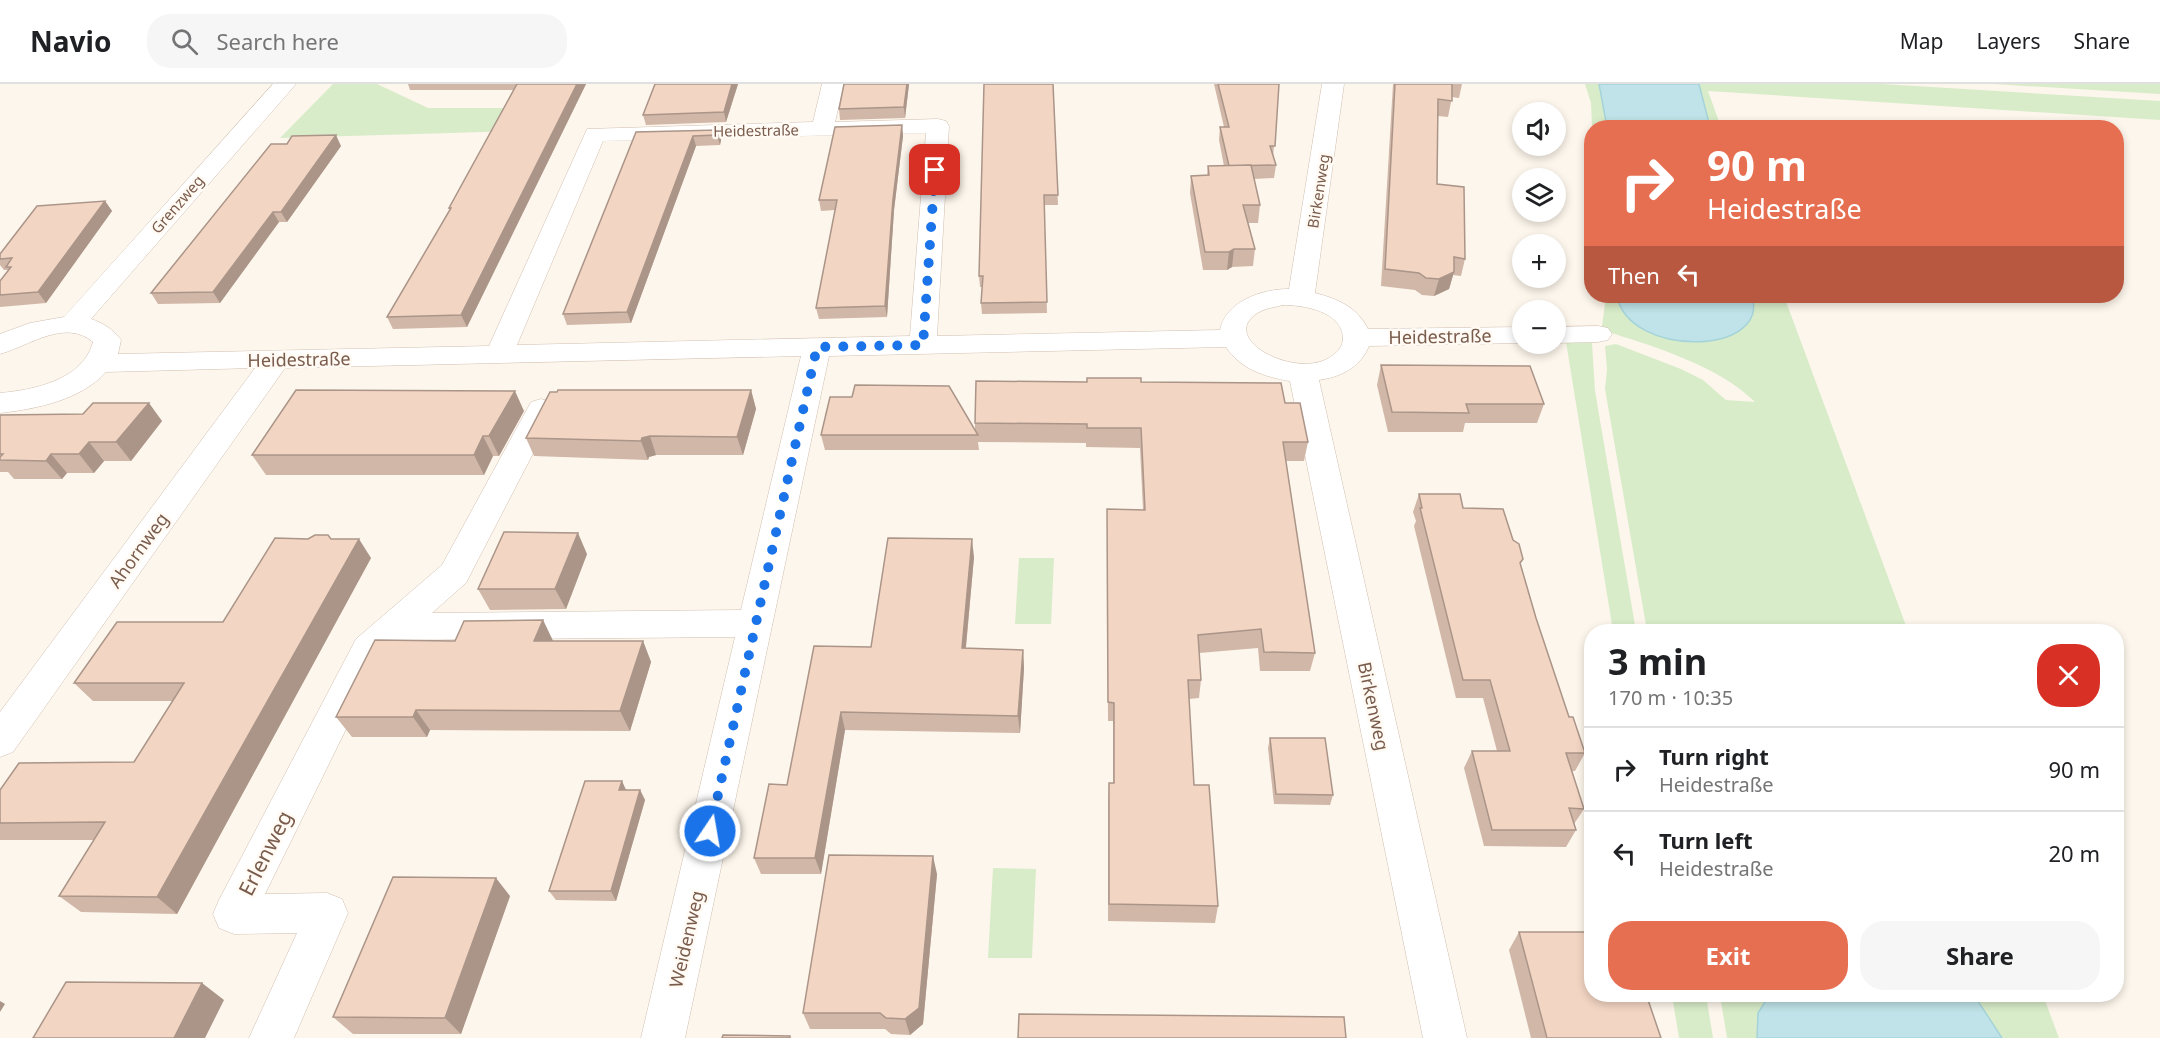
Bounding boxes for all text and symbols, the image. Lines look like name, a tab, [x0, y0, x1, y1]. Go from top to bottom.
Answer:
search box	[147, 14, 567, 68]
text: Navio	[30, 22, 111, 60]
icon: search	[168, 25, 201, 58]
text: Search here	[216, 26, 339, 56]
text: Map	[1900, 27, 1944, 55]
text: Layers	[1977, 27, 2041, 55]
text: Share	[2074, 27, 2130, 55]
map controls	[1512, 102, 1566, 354]
button: sound	[1512, 102, 1566, 156]
street label: Heidestraße	[713, 119, 799, 141]
text: 90 m	[1707, 136, 1807, 193]
pin	[909, 144, 960, 195]
icon: right	[1608, 144, 1686, 222]
street label: Birkenweg	[1302, 152, 1334, 230]
icon: arrive	[918, 153, 951, 186]
button: layers	[1512, 168, 1566, 222]
street label: Grenzweg	[146, 171, 208, 237]
text: Heidestraße	[1707, 190, 1862, 227]
button: +	[1512, 234, 1566, 288]
icon: left	[1672, 258, 1705, 291]
text: Then	[1608, 260, 1660, 290]
button: −	[1512, 300, 1566, 354]
street label: Heidestraße	[1388, 323, 1492, 349]
street label: Heidestraße	[247, 346, 351, 372]
street label: Ahornweg	[103, 508, 173, 592]
text: 3 min	[1608, 637, 1707, 686]
button: close	[2037, 644, 2100, 707]
street label: Birkenweg	[1353, 659, 1395, 753]
text: 170 m · 10:35	[1608, 684, 1733, 711]
text: Turn right	[1659, 741, 1769, 771]
icon: right	[1608, 753, 1641, 786]
text: 90 m	[2049, 754, 2100, 784]
text: Heidestraße	[1659, 771, 1774, 798]
position arrow	[678, 799, 742, 863]
street label: Erlenweg	[232, 806, 298, 900]
text: Turn left	[1659, 825, 1753, 855]
icon: left	[1608, 837, 1641, 870]
text: 20 m	[2049, 838, 2100, 868]
text: Heidestraße	[1659, 855, 1774, 882]
street label: Weidenweg	[663, 888, 709, 990]
button: Exit	[1608, 921, 1848, 990]
button: Share	[1860, 921, 2100, 990]

